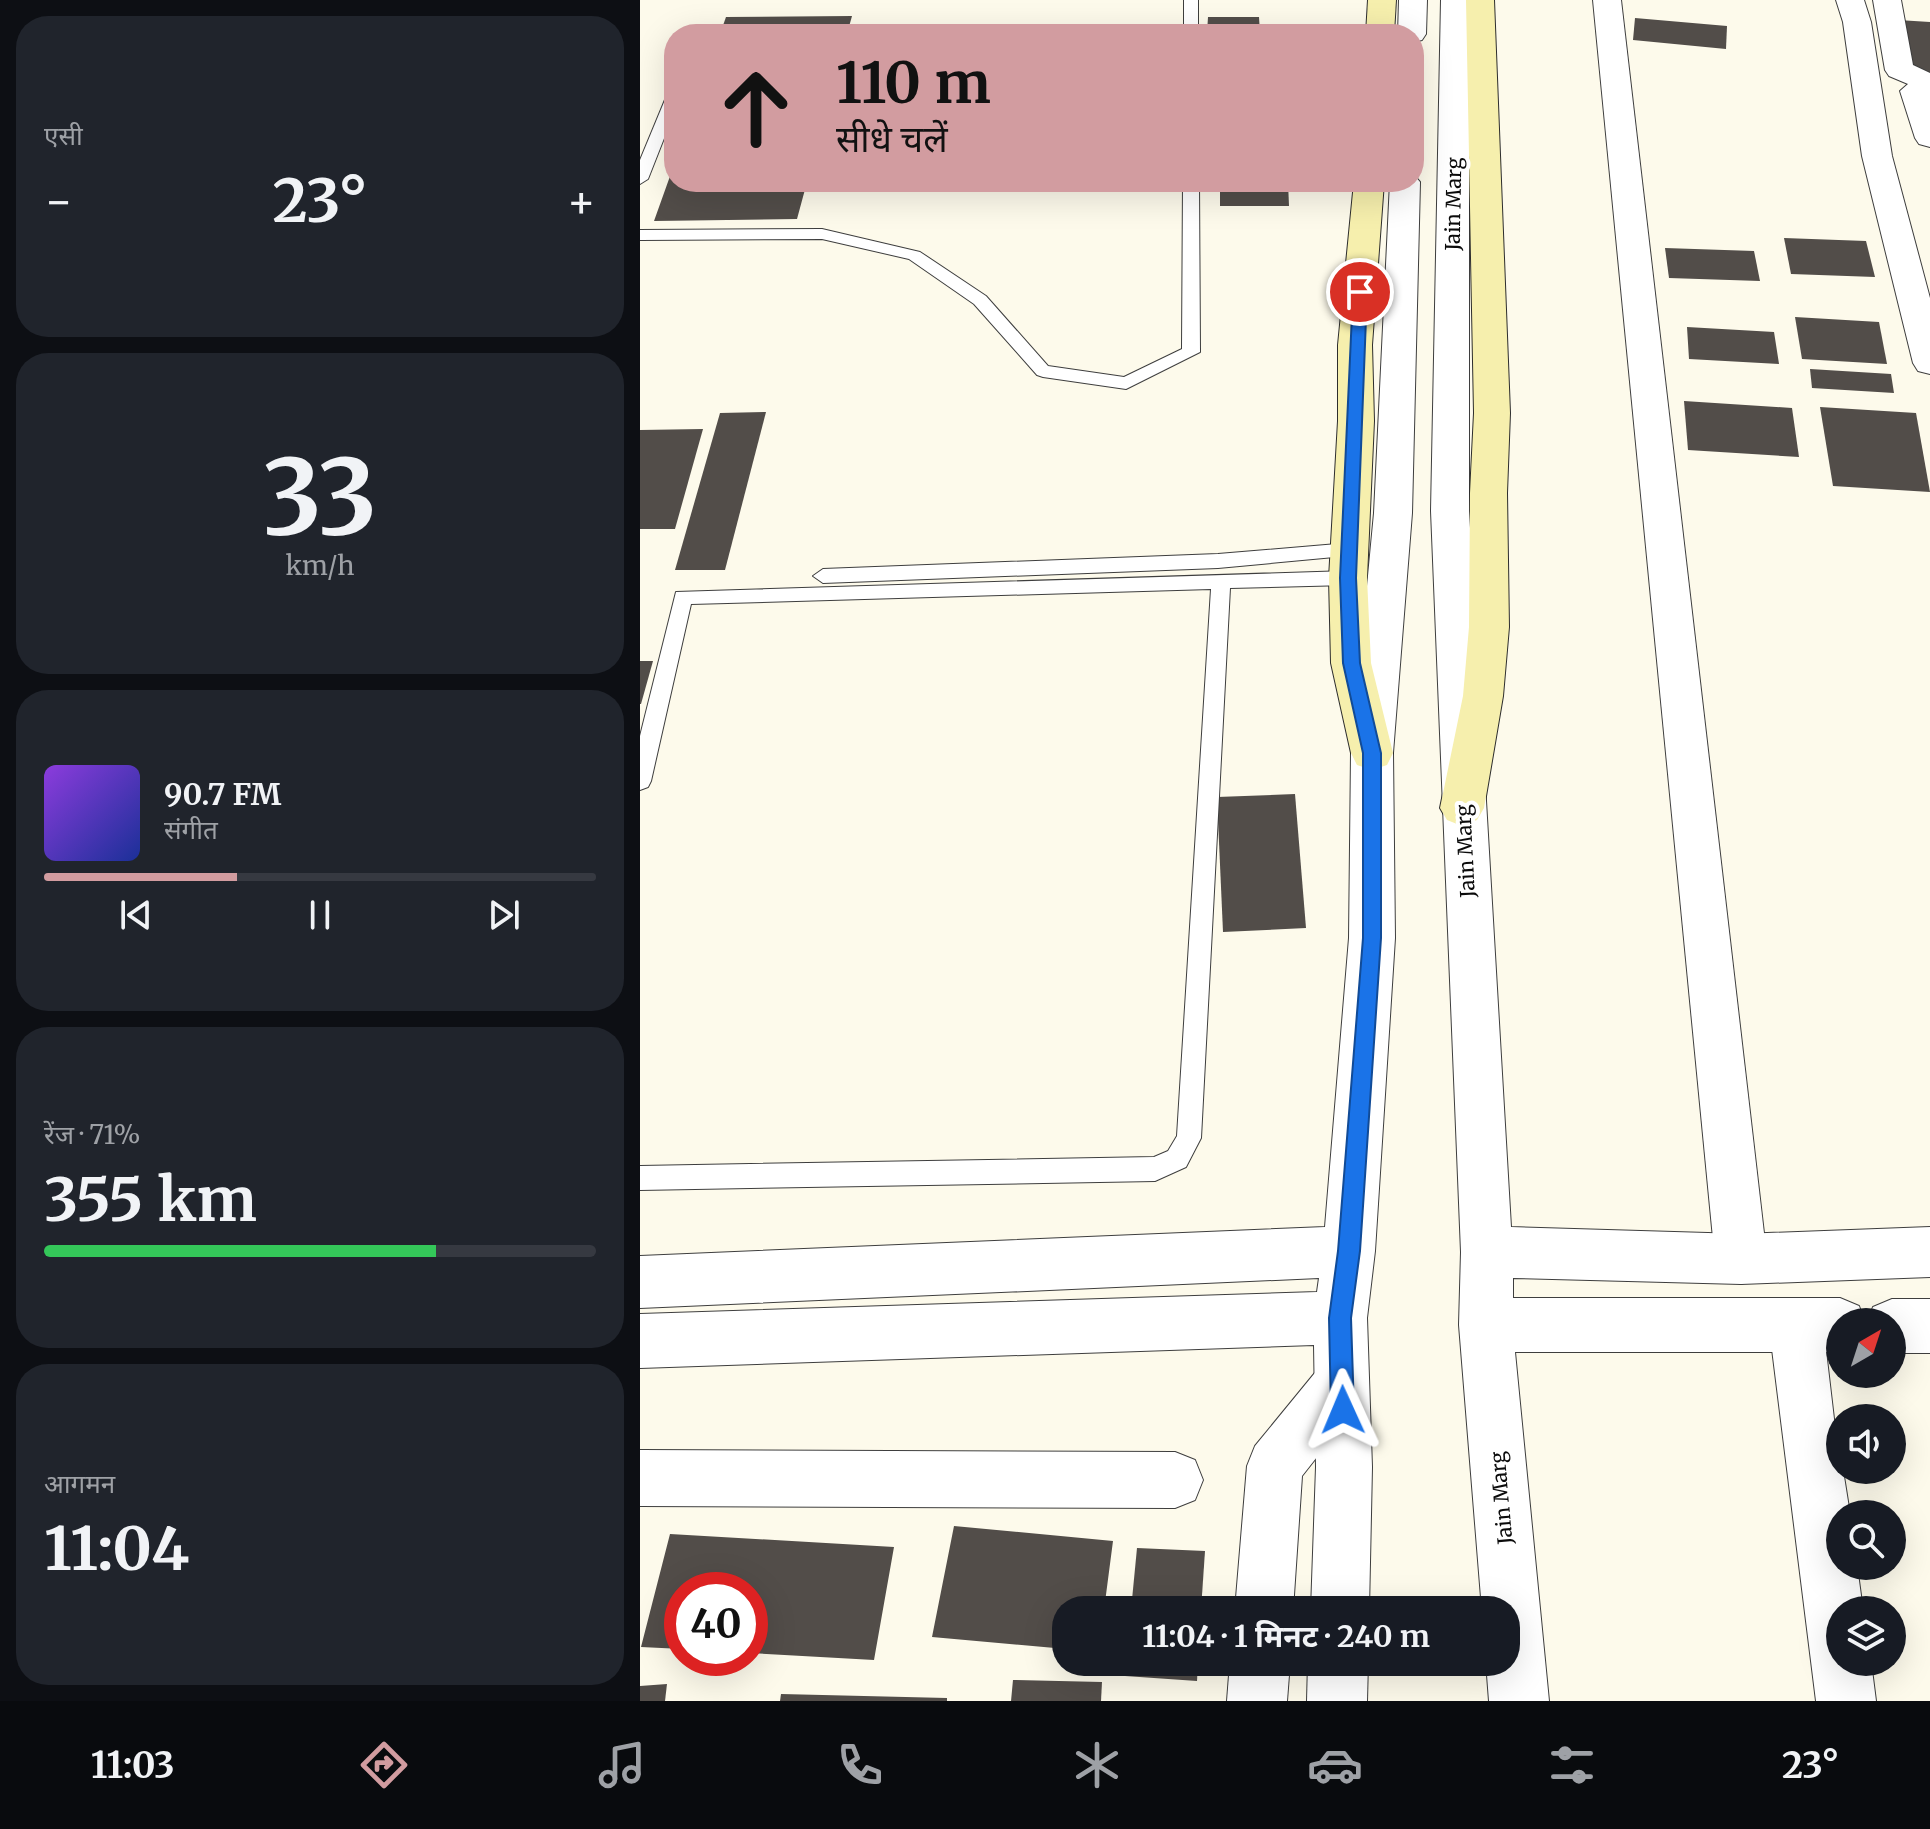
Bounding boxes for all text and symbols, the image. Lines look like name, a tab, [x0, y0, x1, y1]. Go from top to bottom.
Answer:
text: 110 m	[836, 48, 991, 118]
icon: ahead	[704, 56, 808, 160]
text: सीधे चलें	[836, 117, 948, 162]
text: एसी	[44, 119, 83, 152]
street label: Jain Marg	[1440, 157, 1466, 252]
text: 23°	[272, 163, 368, 238]
text: −	[44, 174, 73, 229]
text: +	[567, 174, 596, 229]
pin	[1326, 258, 1394, 326]
icon: arrive	[1338, 270, 1382, 314]
text: 33	[263, 432, 377, 562]
text: km/h	[286, 549, 354, 582]
text: 90.7 FM	[164, 775, 281, 813]
street label: Jain Marg	[1450, 804, 1480, 899]
text: संगीत	[164, 813, 218, 846]
icon: previous	[114, 893, 158, 937]
icon: pause	[298, 893, 342, 937]
icon: next	[482, 893, 526, 937]
text: रेंज · 71%	[44, 1118, 140, 1151]
text: 355 km	[44, 1162, 257, 1237]
north arrow	[1826, 1308, 1906, 1388]
map controls	[1826, 1308, 1906, 1676]
position arrow	[1301, 1368, 1385, 1452]
button: sound	[1826, 1404, 1906, 1484]
street label: Jain Marg	[1484, 1450, 1518, 1547]
text: आगमन	[44, 1467, 115, 1500]
button: search	[1826, 1500, 1906, 1580]
text: 11:04	[44, 1511, 189, 1586]
speed limit sign: 40	[664, 1572, 768, 1676]
button: layers	[1826, 1596, 1906, 1676]
text: 11:04 · 1 मिनट · 240 m	[1142, 1617, 1430, 1655]
icon: directions	[356, 1737, 412, 1793]
icon: music	[594, 1737, 650, 1793]
icon: phone	[832, 1737, 888, 1793]
icon: climate	[1069, 1737, 1125, 1793]
icon: car	[1307, 1737, 1363, 1793]
icon: filters	[1544, 1737, 1600, 1793]
text: 11:03	[91, 1743, 175, 1788]
text: 23°	[1782, 1743, 1839, 1788]

